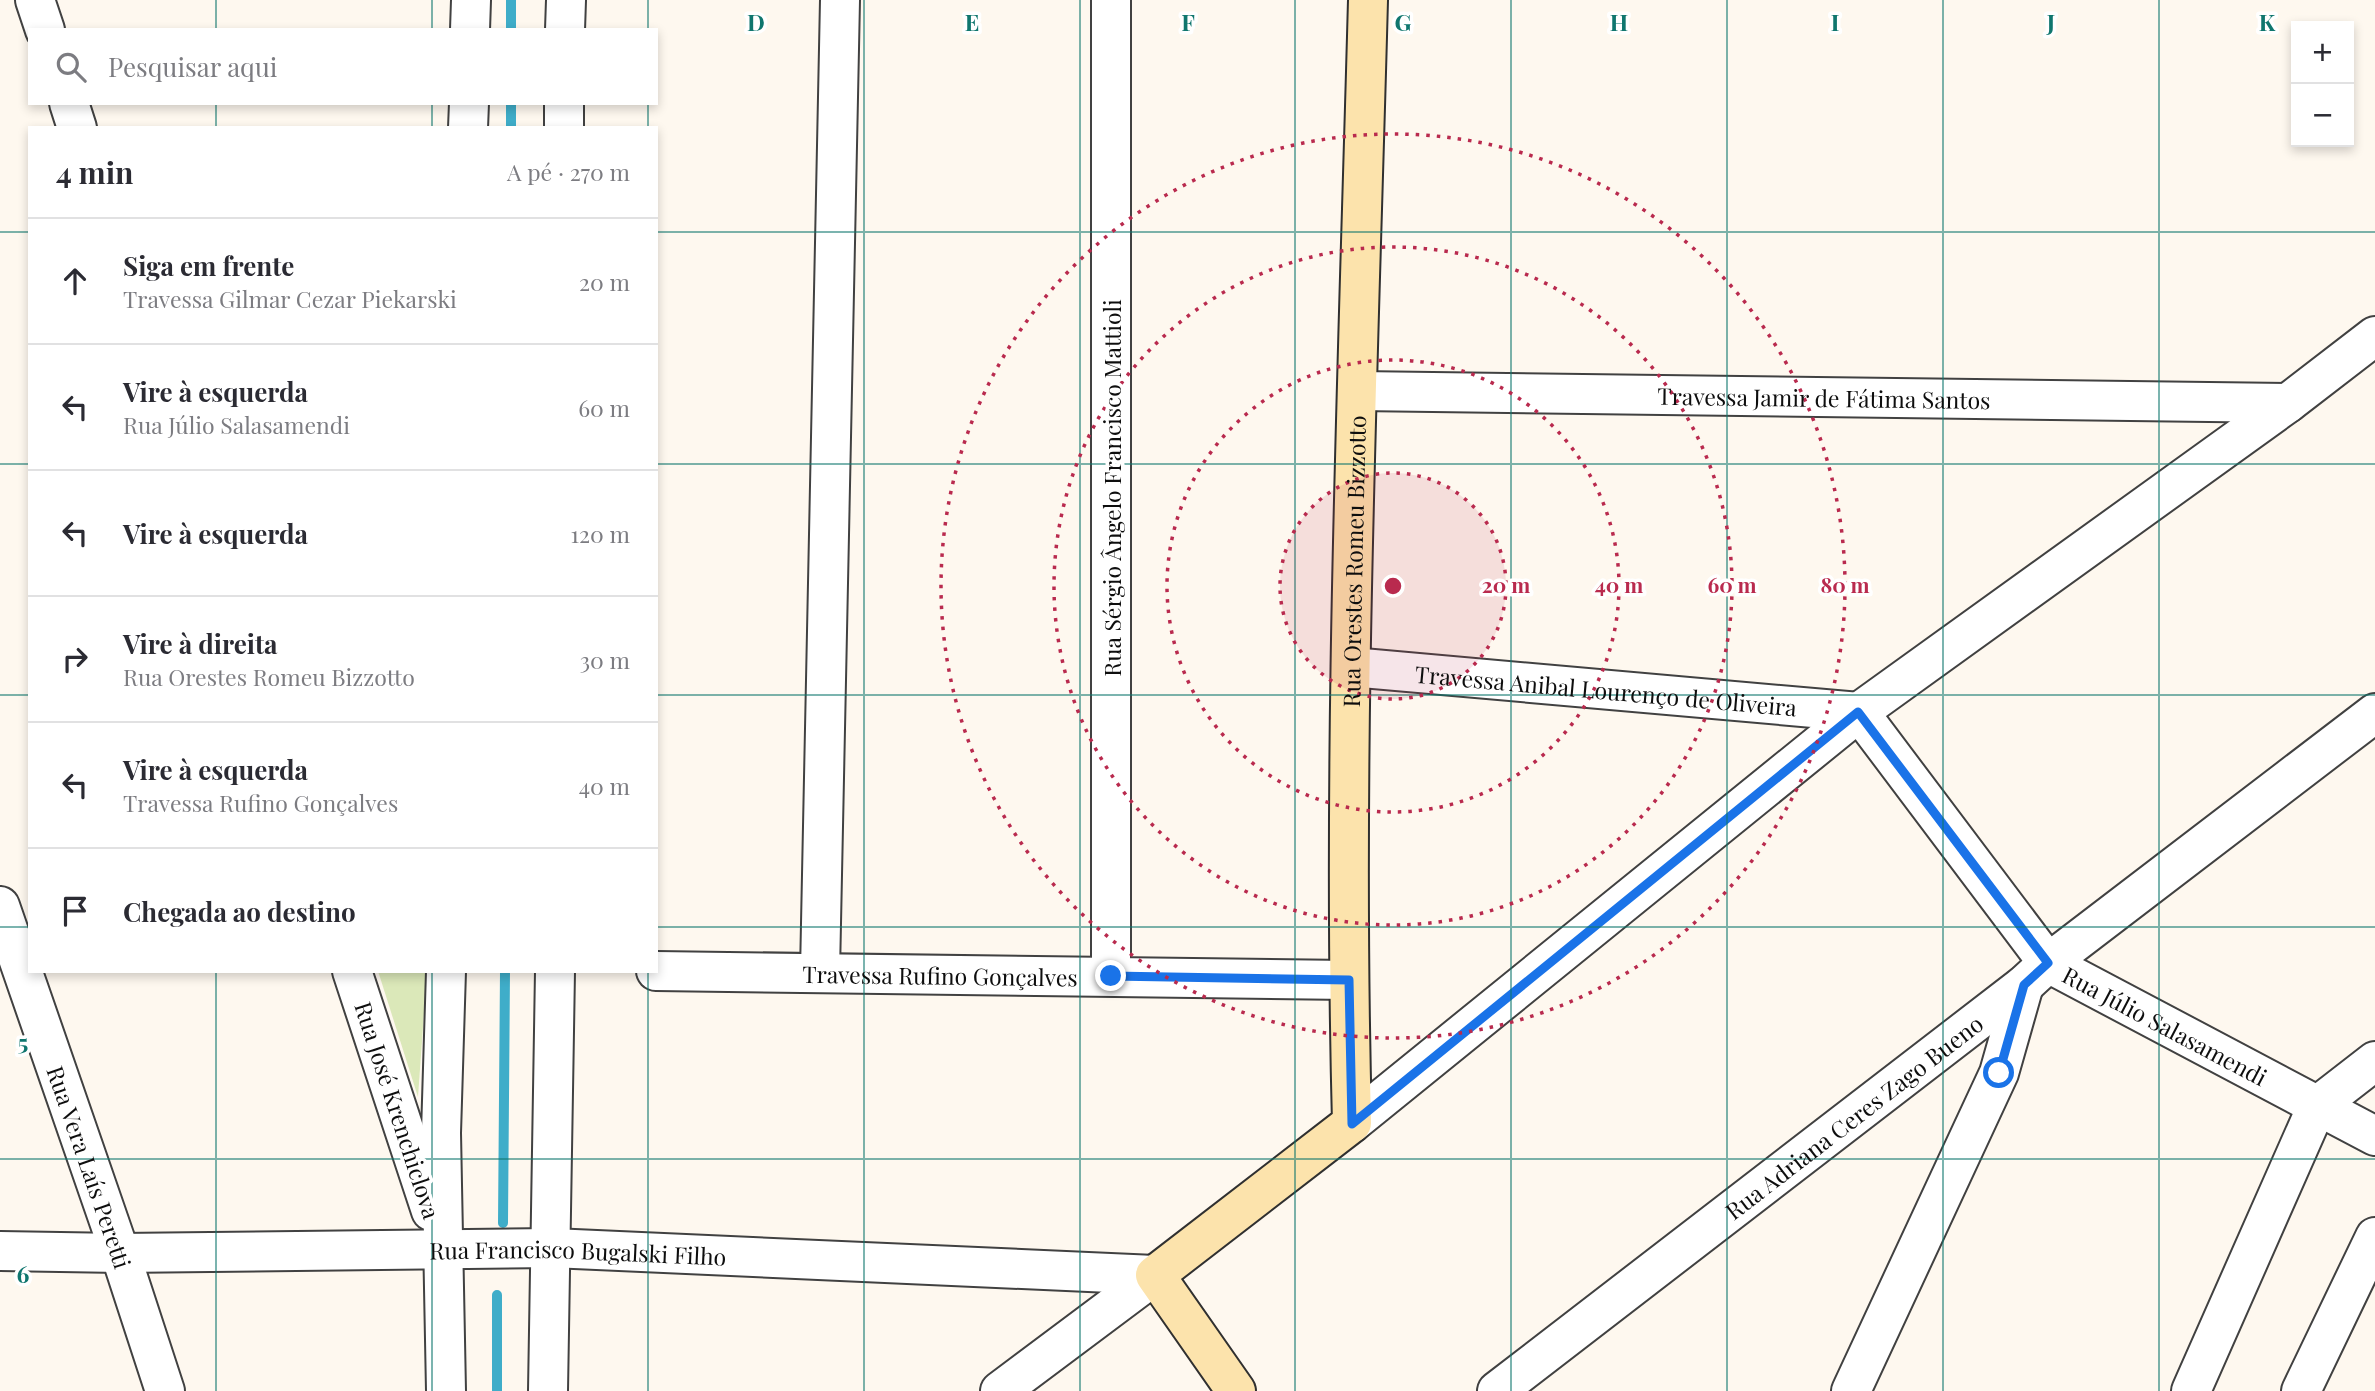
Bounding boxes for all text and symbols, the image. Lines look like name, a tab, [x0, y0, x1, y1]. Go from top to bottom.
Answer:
text: D	[747, 6, 765, 37]
text: E	[965, 6, 979, 37]
text: F	[1181, 6, 1195, 37]
text: G	[1395, 6, 1412, 37]
text: H	[1610, 6, 1628, 37]
text: I	[1831, 6, 1839, 37]
text: J	[2046, 6, 2055, 37]
text: K	[2259, 6, 2276, 37]
map controls	[2291, 21, 2354, 147]
button: +	[2291, 21, 2354, 84]
search box	[28, 28, 658, 105]
icon: search	[52, 48, 90, 86]
text: Pesquisar aqui	[108, 49, 277, 84]
button: −	[2291, 84, 2354, 147]
text: 4 min	[56, 152, 134, 192]
text: A pé · 270 m	[507, 156, 630, 187]
text: Siga em frente	[123, 248, 294, 283]
icon: ahead	[56, 262, 94, 300]
text: 20 m	[579, 266, 630, 297]
text: Travessa Gilmar Cezar Piekarski	[123, 283, 457, 314]
street label: Rua Sérgio Ângelo Francisco Mattioli	[1096, 299, 1127, 677]
text: Vire à esquerda	[123, 374, 308, 409]
street label: Travessa Jamir de Fátima Santos	[1657, 379, 1991, 415]
icon: left	[56, 388, 94, 426]
text: 60 m	[578, 392, 630, 423]
text: Rua Júlio Salasamendi	[123, 409, 350, 440]
street label: Rua Orestes Romeu Bizzotto	[1334, 415, 1372, 708]
icon: left	[56, 514, 94, 552]
text: Vire à esquerda	[123, 516, 308, 551]
text: 120 m	[571, 518, 630, 549]
text: 20 m	[1482, 570, 1530, 598]
text: 40 m	[1595, 570, 1643, 598]
text: 60 m	[1707, 570, 1757, 598]
text: 80 m	[1820, 570, 1870, 598]
centre of rings	[1381, 574, 1405, 598]
text: Vire à direita	[123, 626, 278, 661]
icon: right	[56, 640, 94, 678]
text: 30 m	[580, 644, 630, 675]
street label: Travessa Anibal Lourenço de Oliveira	[1414, 657, 1799, 722]
text: Rua Orestes Romeu Bizzotto	[123, 661, 415, 692]
text: Vire à esquerda	[123, 752, 308, 787]
icon: left	[56, 766, 94, 804]
text: 40 m	[579, 770, 630, 801]
text: Travessa Rufino Gonçalves	[123, 787, 398, 818]
icon: arrive	[56, 892, 94, 930]
text: Chegada ao destino	[123, 894, 356, 929]
street label: Travessa Rufino Gonçalves	[802, 957, 1078, 992]
street label: Rua Júlio Salasamendi	[2058, 958, 2273, 1092]
route end	[1095, 960, 1126, 991]
street label: Rua José Krenchiclova	[348, 997, 448, 1223]
street label: Rua Adriana Ceres Zago Bueno	[1718, 1007, 1989, 1226]
text: 5	[18, 1026, 28, 1057]
route start	[1983, 1057, 2014, 1088]
street label: Rua Vera Laís Peretti	[41, 1061, 139, 1272]
street label: Rua Francisco Bugalski Filho	[429, 1232, 727, 1271]
text: 6	[17, 1258, 30, 1289]

